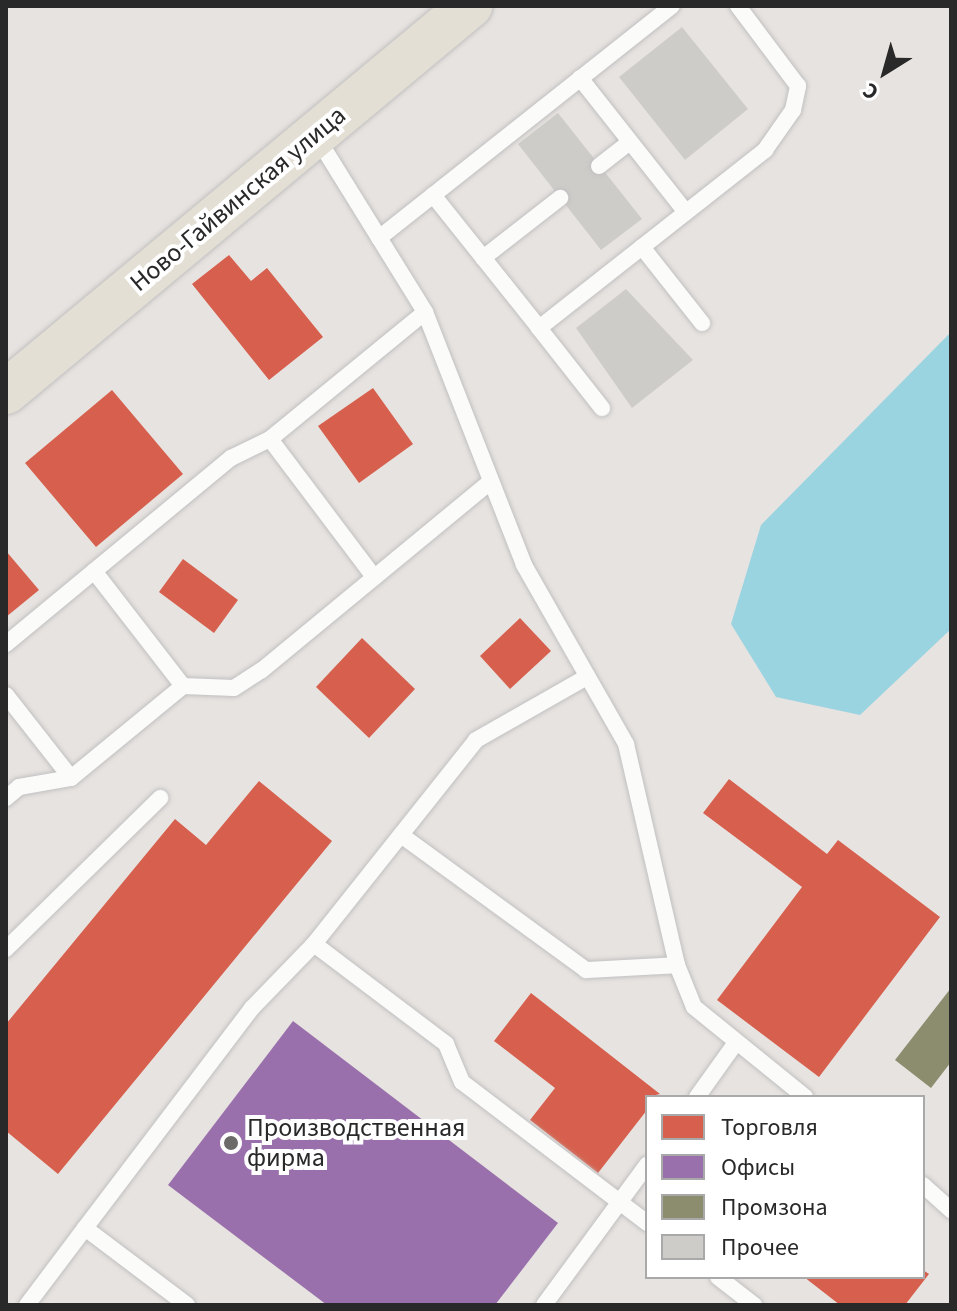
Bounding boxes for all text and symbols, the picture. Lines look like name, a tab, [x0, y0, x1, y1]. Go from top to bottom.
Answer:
north arrow	[845, 32, 925, 112]
text: С	[856, 75, 885, 108]
street label: Ново-Гайвинская улица	[124, 100, 352, 298]
legend	[645, 1095, 925, 1279]
text: Торговля	[721, 1110, 818, 1145]
place label: Производственная фирма	[247, 1112, 465, 1174]
marker: Производственная фирма	[222, 1134, 240, 1152]
text: Офисы	[721, 1150, 795, 1185]
text: Промзона	[721, 1190, 828, 1225]
text: Прочее	[721, 1230, 799, 1265]

